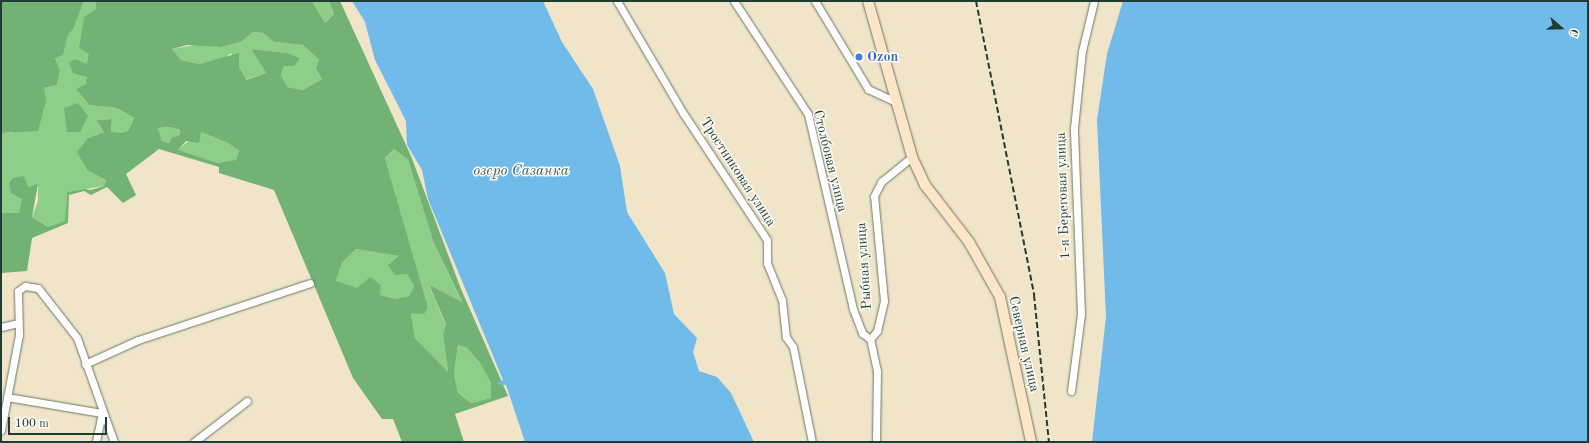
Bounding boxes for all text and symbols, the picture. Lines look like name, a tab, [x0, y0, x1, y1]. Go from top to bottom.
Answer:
north arrow	[1541, 8, 1581, 48]
text: С	[1566, 27, 1579, 38]
place label: Ozon	[867, 49, 898, 65]
marker: Ozon	[854, 52, 864, 62]
street label: Столбовая улица	[809, 108, 851, 214]
street label: Тростниковая улица	[696, 114, 780, 230]
street label: 1-я Береговая улица	[1052, 132, 1074, 260]
water label: озеро Сазанка	[473, 163, 569, 181]
street label: Рыбная улица	[853, 222, 875, 310]
street label: Северная улица	[1005, 294, 1043, 394]
scale bar	[10, 409, 109, 435]
text: 100 m	[15, 418, 49, 430]

